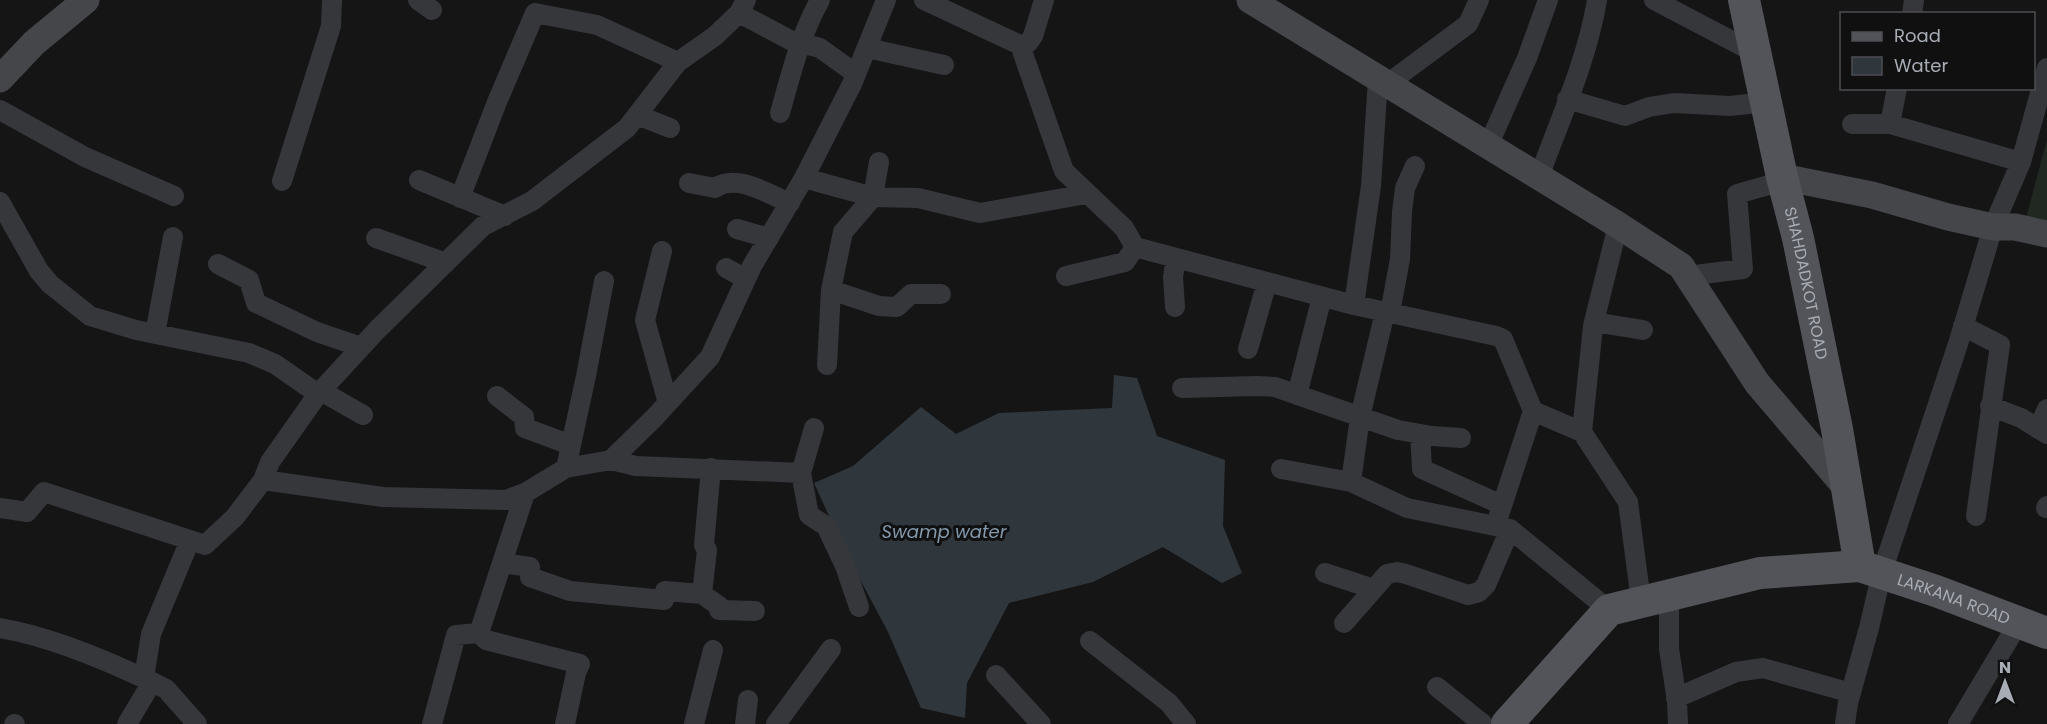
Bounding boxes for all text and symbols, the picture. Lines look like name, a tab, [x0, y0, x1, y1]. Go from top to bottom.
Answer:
legend	[1840, 12, 2035, 90]
text: Road	[1894, 23, 1941, 48]
text: Water	[1894, 53, 1948, 78]
street label: SHAHDADKOT ROAD	[1779, 204, 1834, 361]
water label: Swamp water	[882, 519, 1008, 544]
street label: LARKANA ROAD	[1894, 568, 2014, 630]
north arrow	[1975, 652, 2035, 712]
text: N	[1999, 656, 2011, 679]

